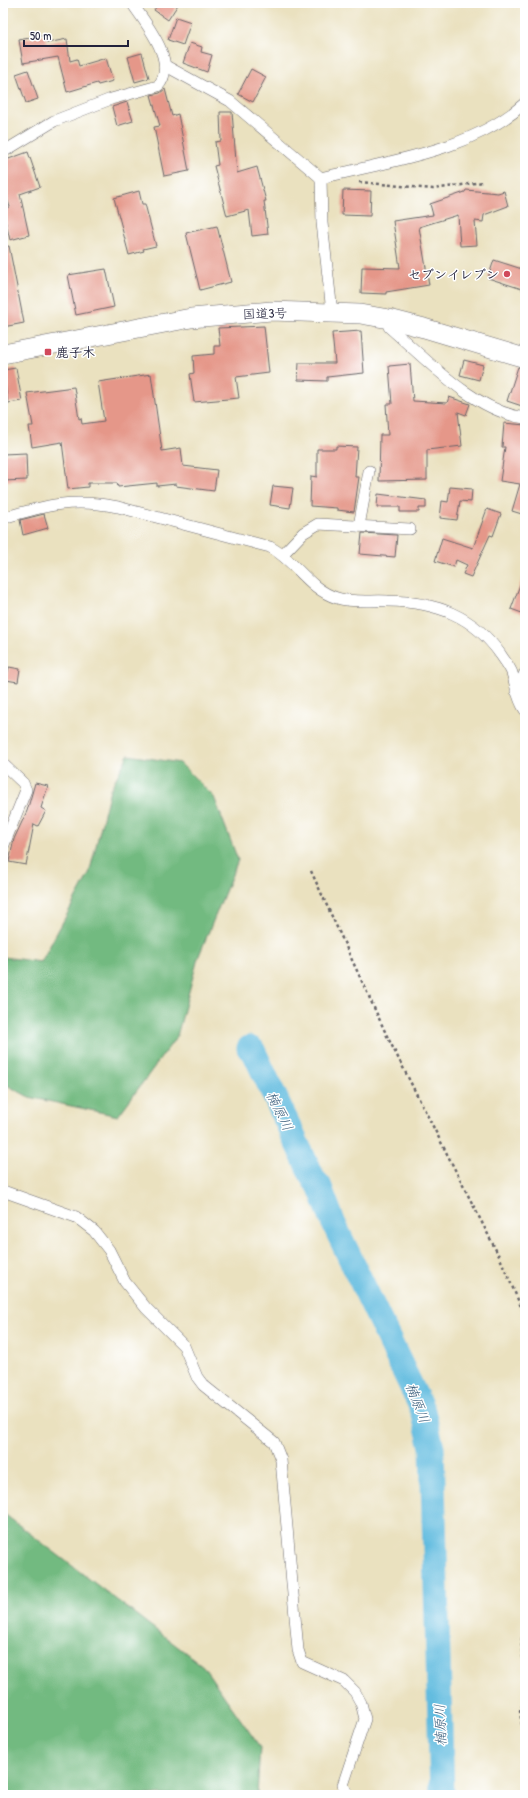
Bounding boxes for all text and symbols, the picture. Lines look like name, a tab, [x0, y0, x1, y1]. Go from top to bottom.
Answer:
scale bar	[24, 22, 128, 48]
text: 50 m	[30, 27, 51, 44]
place label: セブンイレブン	[408, 265, 499, 283]
marker: セブンイレブン	[502, 269, 512, 279]
street label: 国道3号	[242, 303, 288, 323]
place label: 鹿子木	[56, 343, 95, 361]
marker: 鹿子木	[43, 347, 53, 357]
water label: 楠原川	[263, 1088, 298, 1134]
water label: 楠原川	[402, 1380, 435, 1426]
water label: 楠原川	[429, 1704, 450, 1746]

